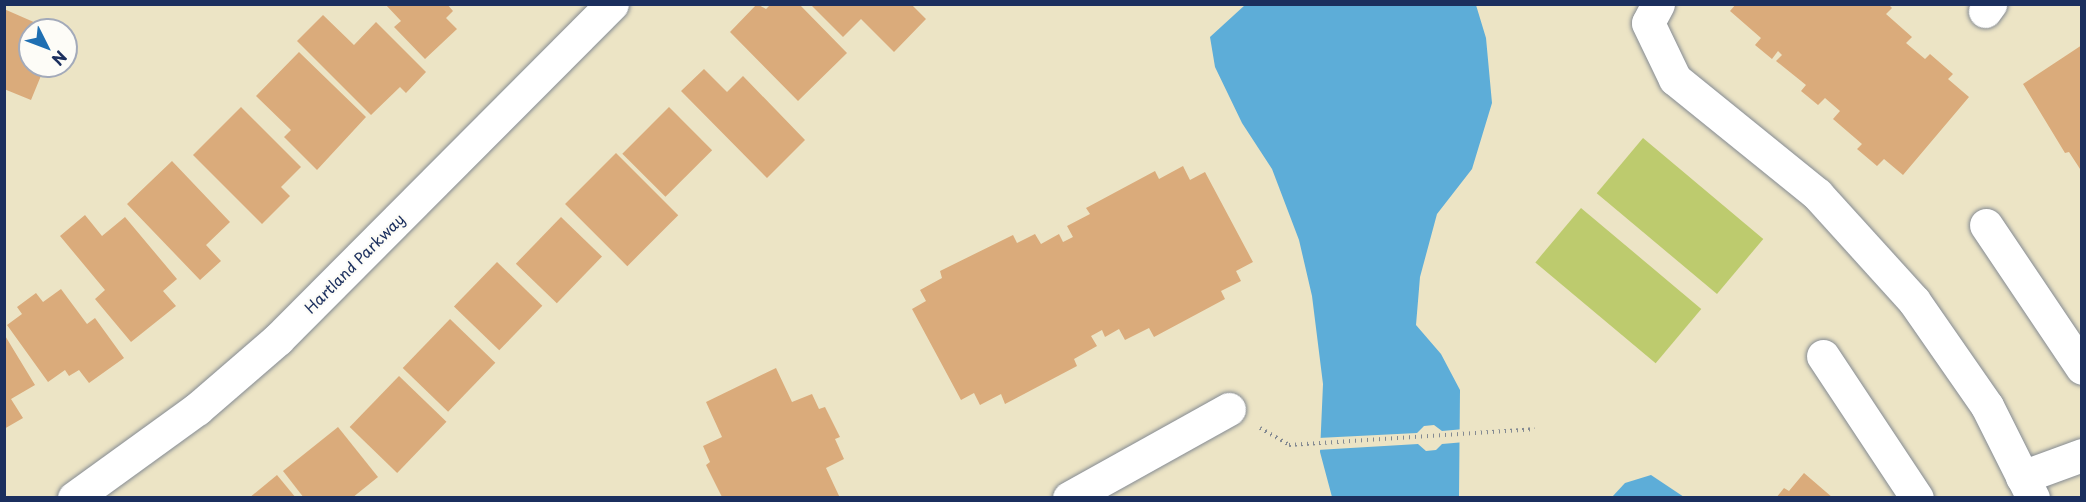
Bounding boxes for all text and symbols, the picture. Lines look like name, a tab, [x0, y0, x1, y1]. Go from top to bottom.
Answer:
north arrow	[18, 18, 78, 78]
text: N	[47, 46, 73, 71]
street label: Hartland Parkway	[300, 209, 408, 317]

